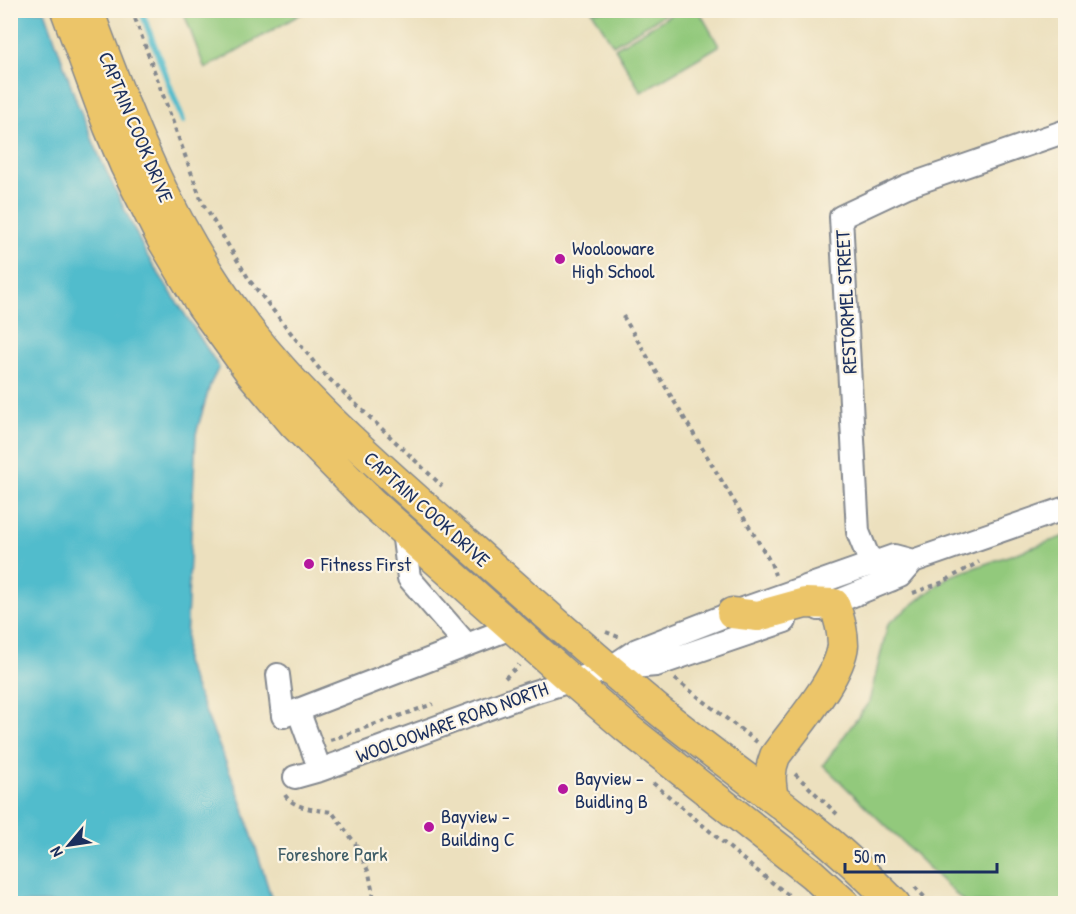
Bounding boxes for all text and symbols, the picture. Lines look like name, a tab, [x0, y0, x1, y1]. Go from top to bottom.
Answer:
street label: CAPTAIN COOK DRIVE	[93, 47, 180, 206]
street label: RESTORMEL STREET	[828, 229, 863, 375]
place label: Woolooware High School	[572, 234, 655, 284]
marker: Woolooware High School	[553, 252, 567, 266]
street label: CAPTAIN COOK DRIVE	[358, 445, 496, 573]
place label: Fitness First	[320, 550, 412, 577]
marker: Fitness First	[302, 557, 316, 571]
street label: WOOLOOWARE ROAD NORTH	[352, 674, 552, 769]
place label: Bayview - Buidling B	[575, 764, 648, 814]
marker: Bayview - Buidling B	[556, 782, 570, 796]
place label: Bayview - Building C	[441, 802, 515, 852]
north arrow	[39, 815, 99, 875]
marker: Bayview - Building C	[422, 820, 436, 834]
scale bar	[845, 836, 996, 874]
park label: Foreshore Park	[277, 840, 388, 867]
text: N	[44, 843, 68, 861]
text: 50 m	[854, 844, 886, 869]

